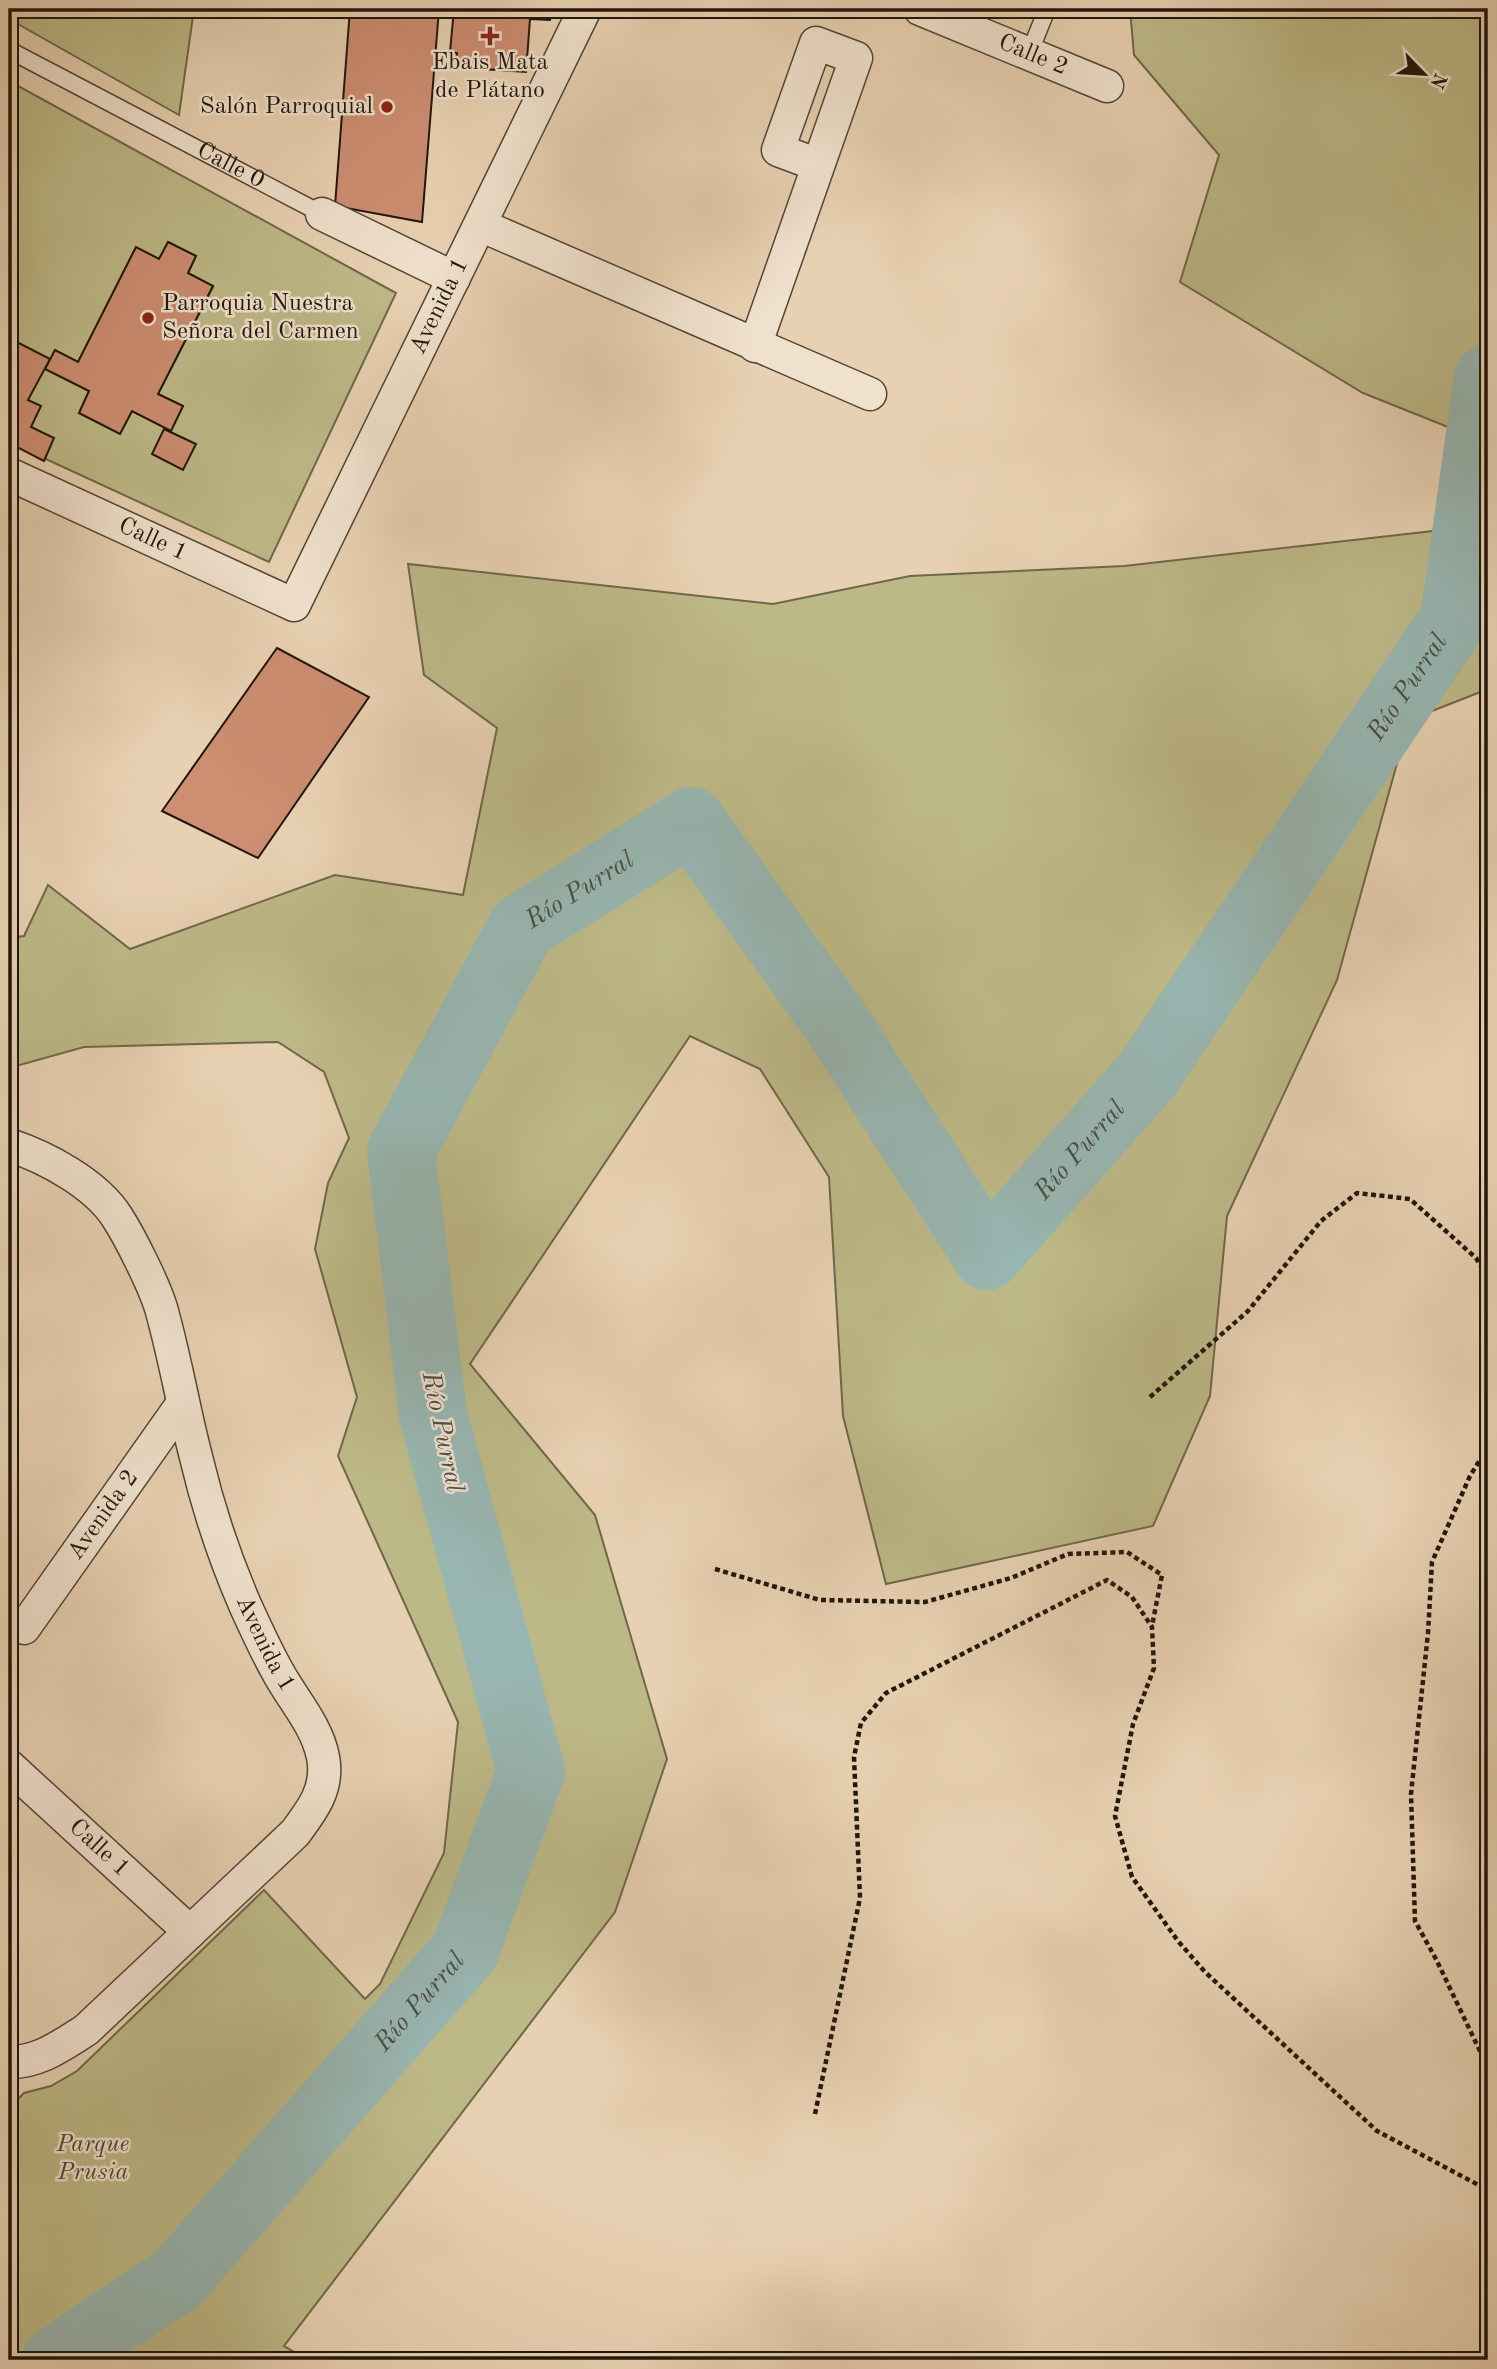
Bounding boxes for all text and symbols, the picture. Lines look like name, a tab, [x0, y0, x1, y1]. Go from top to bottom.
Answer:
marker: Ebais Mata de Plátano	[480, 26, 500, 46]
street label: Calle 2	[995, 31, 1071, 80]
north arrow	[1388, 38, 1458, 108]
place label: Ebais Mata de Plátano	[432, 51, 548, 103]
text: N	[1425, 70, 1449, 91]
place label: Salón Parroquial	[200, 95, 373, 119]
marker: Salón Parroquial	[379, 99, 395, 115]
street label: Calle 0	[193, 139, 268, 194]
street label: Avenida 1	[406, 254, 473, 358]
place label: Parroquia Nuestra Señora del Carmen	[162, 292, 359, 344]
marker: Parroquia Nuestra Señora del Carmen	[140, 310, 156, 326]
street label: Calle 1	[115, 514, 191, 566]
water label: Río Purral	[1362, 629, 1453, 747]
water label: Río Purral	[520, 847, 639, 935]
water label: Río Purral	[1029, 1096, 1131, 1206]
water label: Río Purral	[416, 1368, 468, 1495]
street label: Avenida 2	[64, 1466, 143, 1565]
street label: Avenida 1	[231, 1593, 299, 1696]
street label: Calle 1	[64, 1815, 134, 1882]
water label: Río Purral	[369, 1947, 471, 2058]
park label: Parque Prusia	[56, 2133, 130, 2185]

